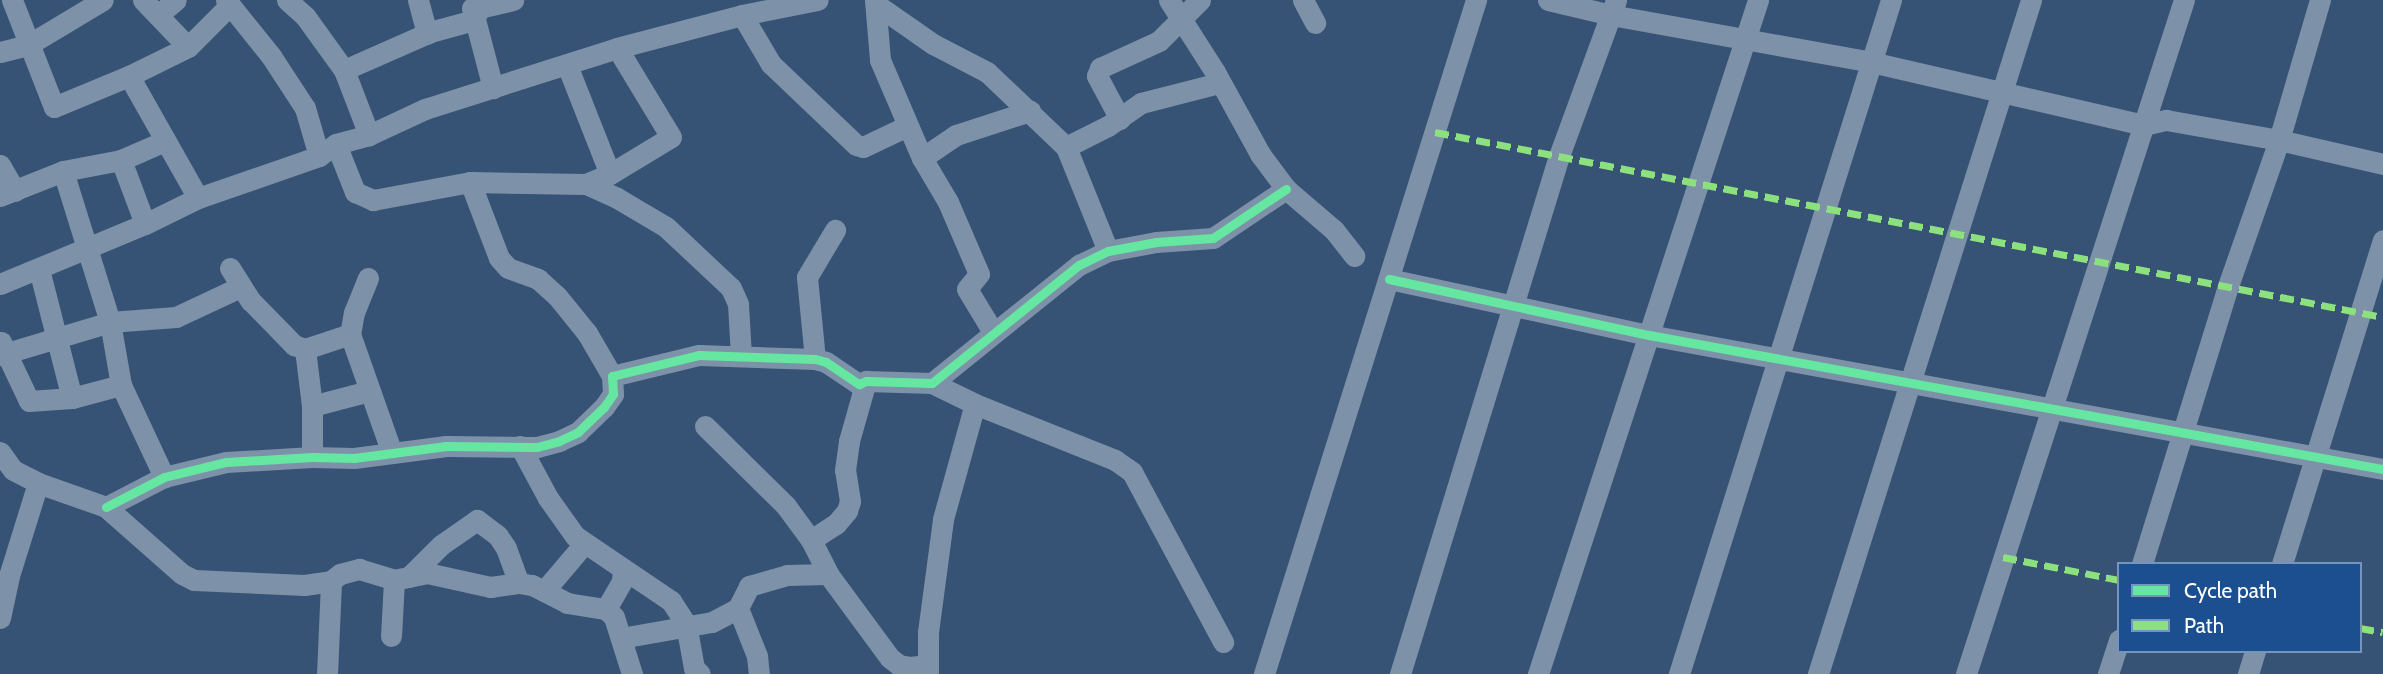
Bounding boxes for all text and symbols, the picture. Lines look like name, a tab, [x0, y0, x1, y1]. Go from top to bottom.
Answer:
legend	[2117, 562, 2362, 653]
text: Cycle path	[2184, 578, 2277, 603]
text: Path	[2184, 613, 2224, 638]

